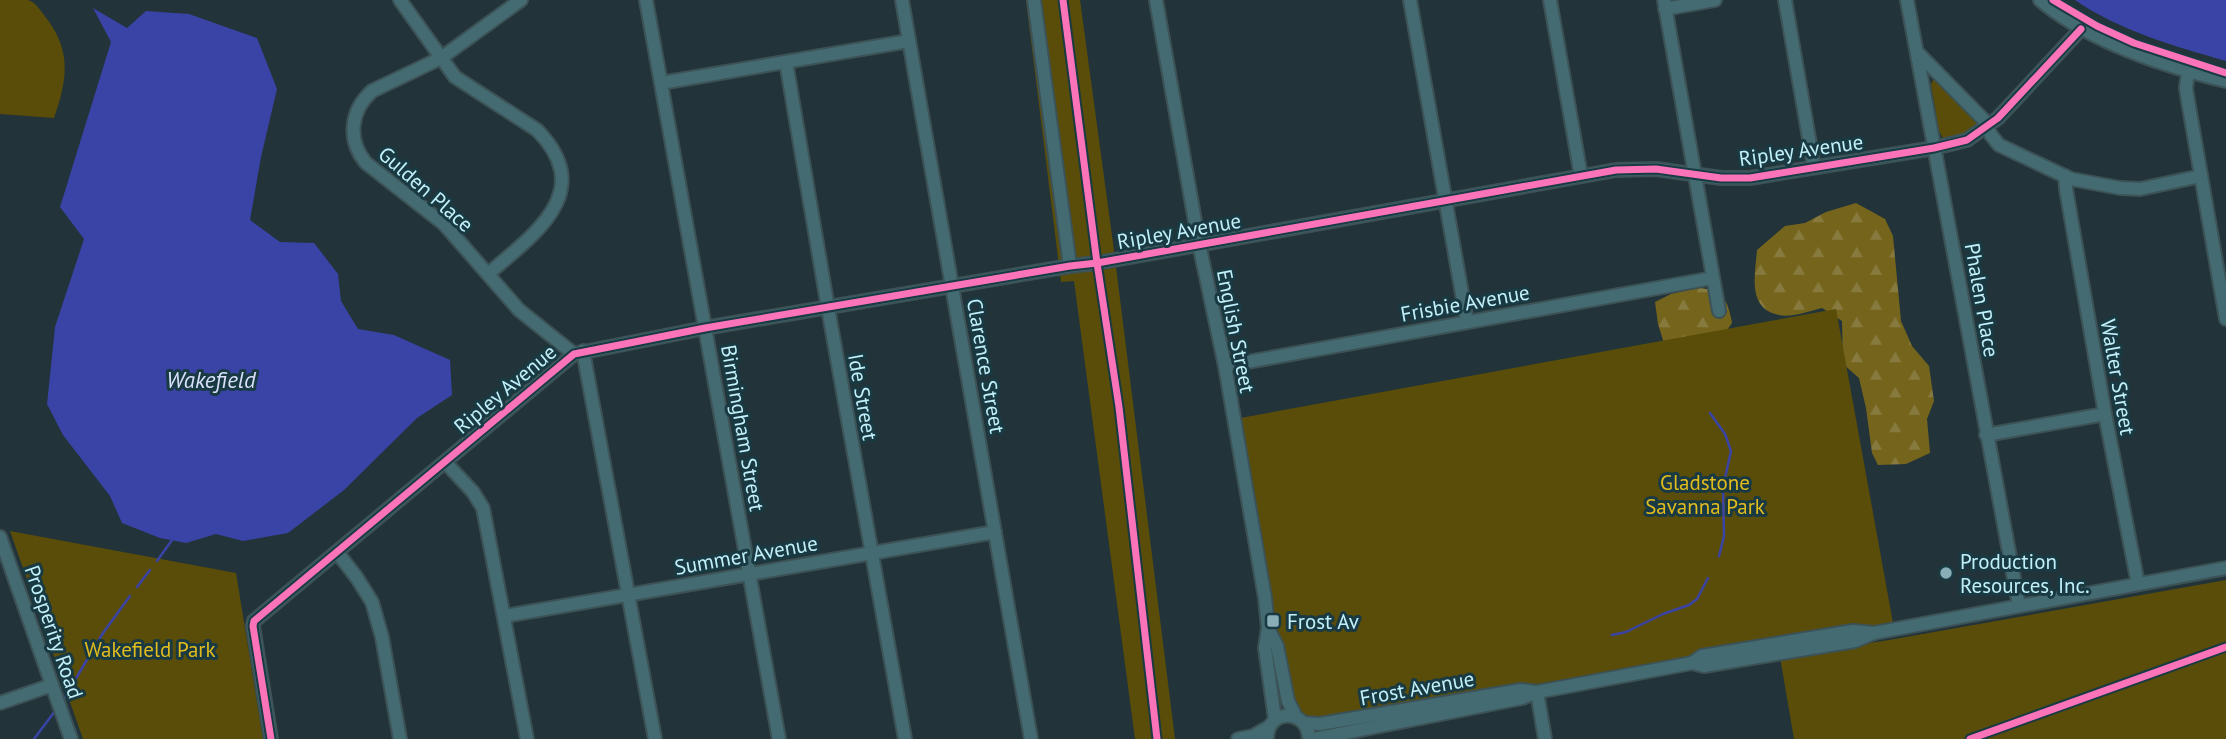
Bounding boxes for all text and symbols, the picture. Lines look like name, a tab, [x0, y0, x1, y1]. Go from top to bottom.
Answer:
street label: Ripley Avenue	[1737, 128, 1865, 172]
street label: Gulden Place	[373, 140, 479, 238]
street label: Ripley Avenue	[1115, 207, 1243, 255]
street label: Phalen Place	[1959, 241, 2005, 359]
street label: English Street	[1211, 267, 1261, 395]
street label: Frisbie Avenue	[1398, 278, 1532, 328]
street label: Clarence Street	[961, 296, 1011, 436]
street label: Walter Street	[2095, 317, 2141, 437]
street label: Ripley Avenue	[448, 338, 562, 440]
street label: Birmingham Street	[715, 343, 771, 513]
street label: Ide Street	[842, 352, 884, 442]
water label: Wakefield	[166, 365, 257, 394]
park label: Gladstone Savanna Park	[1645, 469, 1765, 520]
street label: Summer Avenue	[672, 529, 820, 581]
place label: Production Resources, Inc.	[1960, 548, 2089, 599]
street label: Prosperity Road	[19, 562, 89, 702]
marker: Production Resources, Inc.	[1938, 565, 1954, 581]
place label: Frost Av	[1287, 608, 1359, 635]
marker: Frost Av	[1265, 613, 1281, 629]
park label: Wakefield Park	[84, 636, 216, 663]
street label: Frost Avenue	[1358, 665, 1476, 711]

